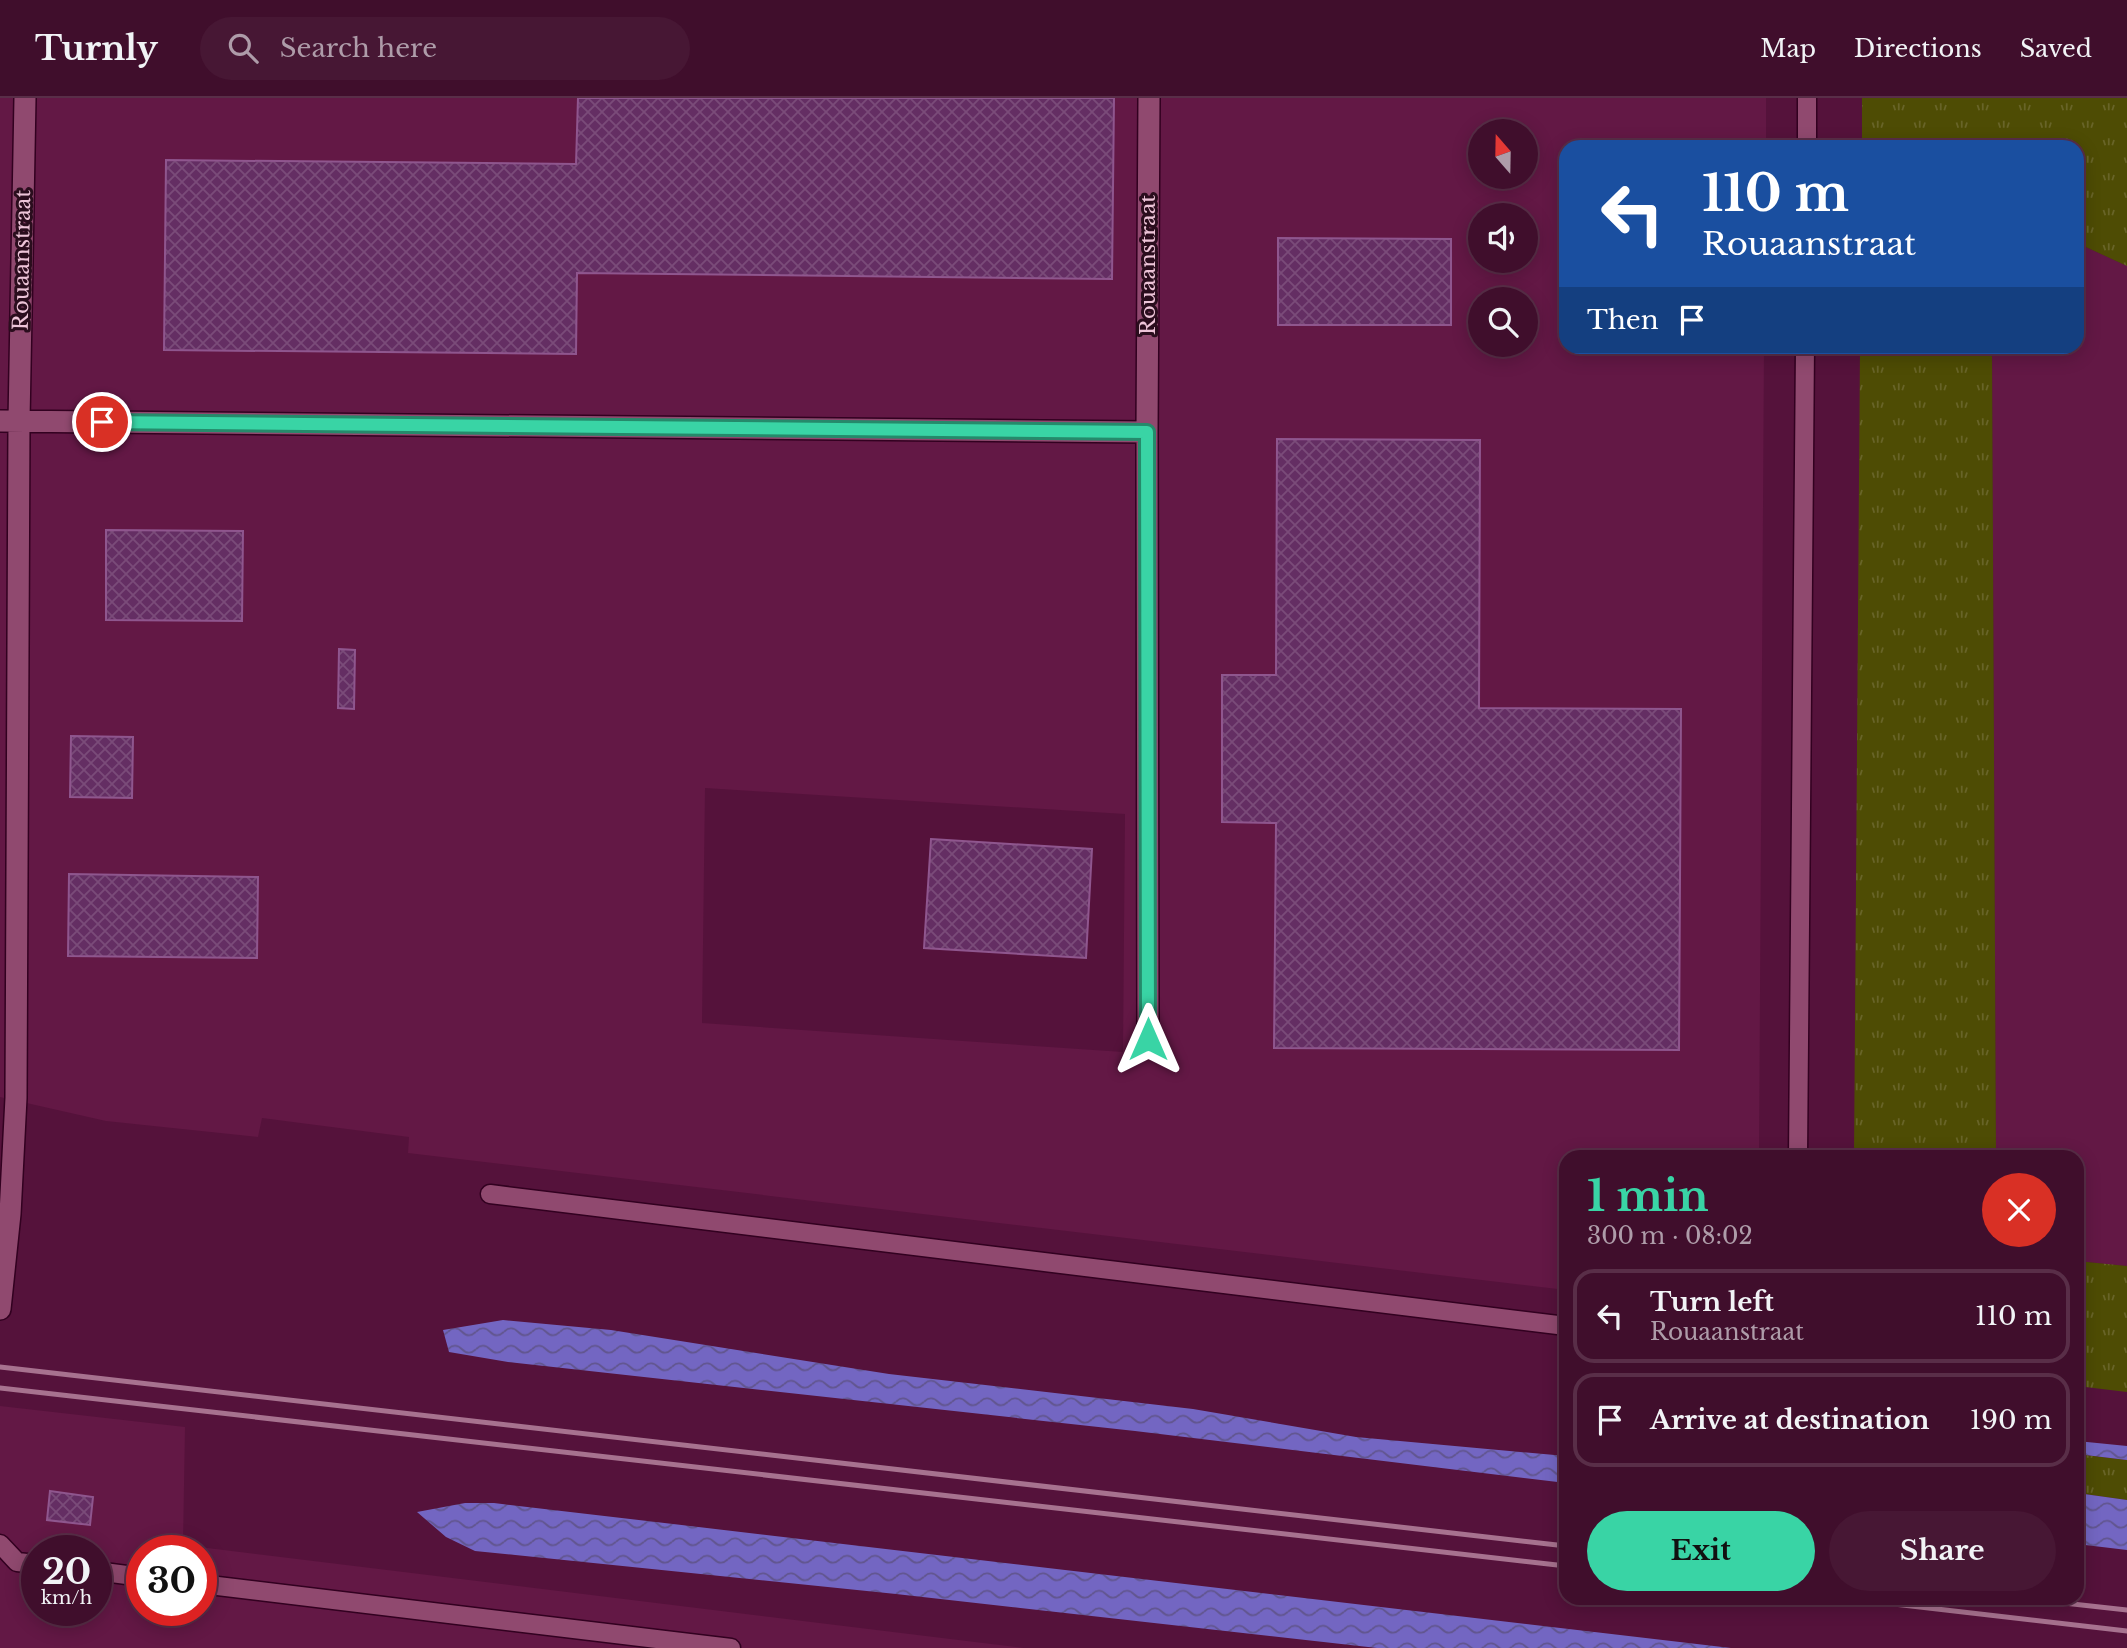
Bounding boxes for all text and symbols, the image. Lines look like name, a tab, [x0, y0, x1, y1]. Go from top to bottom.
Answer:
search box	[200, 17, 690, 80]
text: Turnly	[35, 28, 158, 69]
icon: search	[224, 29, 262, 67]
text: Search here	[280, 32, 437, 64]
text: Map	[1760, 34, 1816, 63]
text: Directions	[1854, 34, 1982, 63]
text: Saved	[2020, 34, 2092, 63]
north arrow	[1468, 119, 1538, 189]
map controls	[1468, 119, 1538, 357]
text: 110 m	[1702, 163, 1849, 224]
icon: left	[1587, 168, 1678, 259]
street label: Rouaanstraat	[8, 189, 36, 331]
street label: Rouaanstraat	[1135, 195, 1161, 335]
button: sound	[1468, 203, 1538, 273]
text: Rouaanstraat	[1702, 224, 1916, 264]
button: search	[1468, 287, 1538, 357]
icon: arrive	[1673, 301, 1711, 339]
text: Then	[1587, 304, 1659, 336]
pin	[72, 392, 132, 452]
icon: arrive	[83, 403, 121, 441]
position arrow	[1111, 1002, 1185, 1076]
text: 1 min	[1587, 1170, 1709, 1222]
button: close	[1982, 1173, 2056, 1247]
text: 300 m · 08:02	[1587, 1222, 1753, 1250]
text: Turn left	[1650, 1286, 1774, 1318]
icon: left	[1591, 1297, 1629, 1335]
text: 110 m	[1975, 1300, 2052, 1332]
text: Rouaanstraat	[1650, 1318, 1804, 1346]
icon: arrive	[1591, 1401, 1629, 1439]
text: Arrive at destination	[1650, 1404, 1930, 1436]
text: 190 m	[1970, 1404, 2052, 1436]
button: Exit	[1587, 1511, 1815, 1591]
button: Share	[1829, 1511, 2056, 1591]
speed limit sign: 30	[126, 1535, 217, 1626]
text: 20	[42, 1550, 91, 1593]
text: km/h	[41, 1587, 92, 1609]

